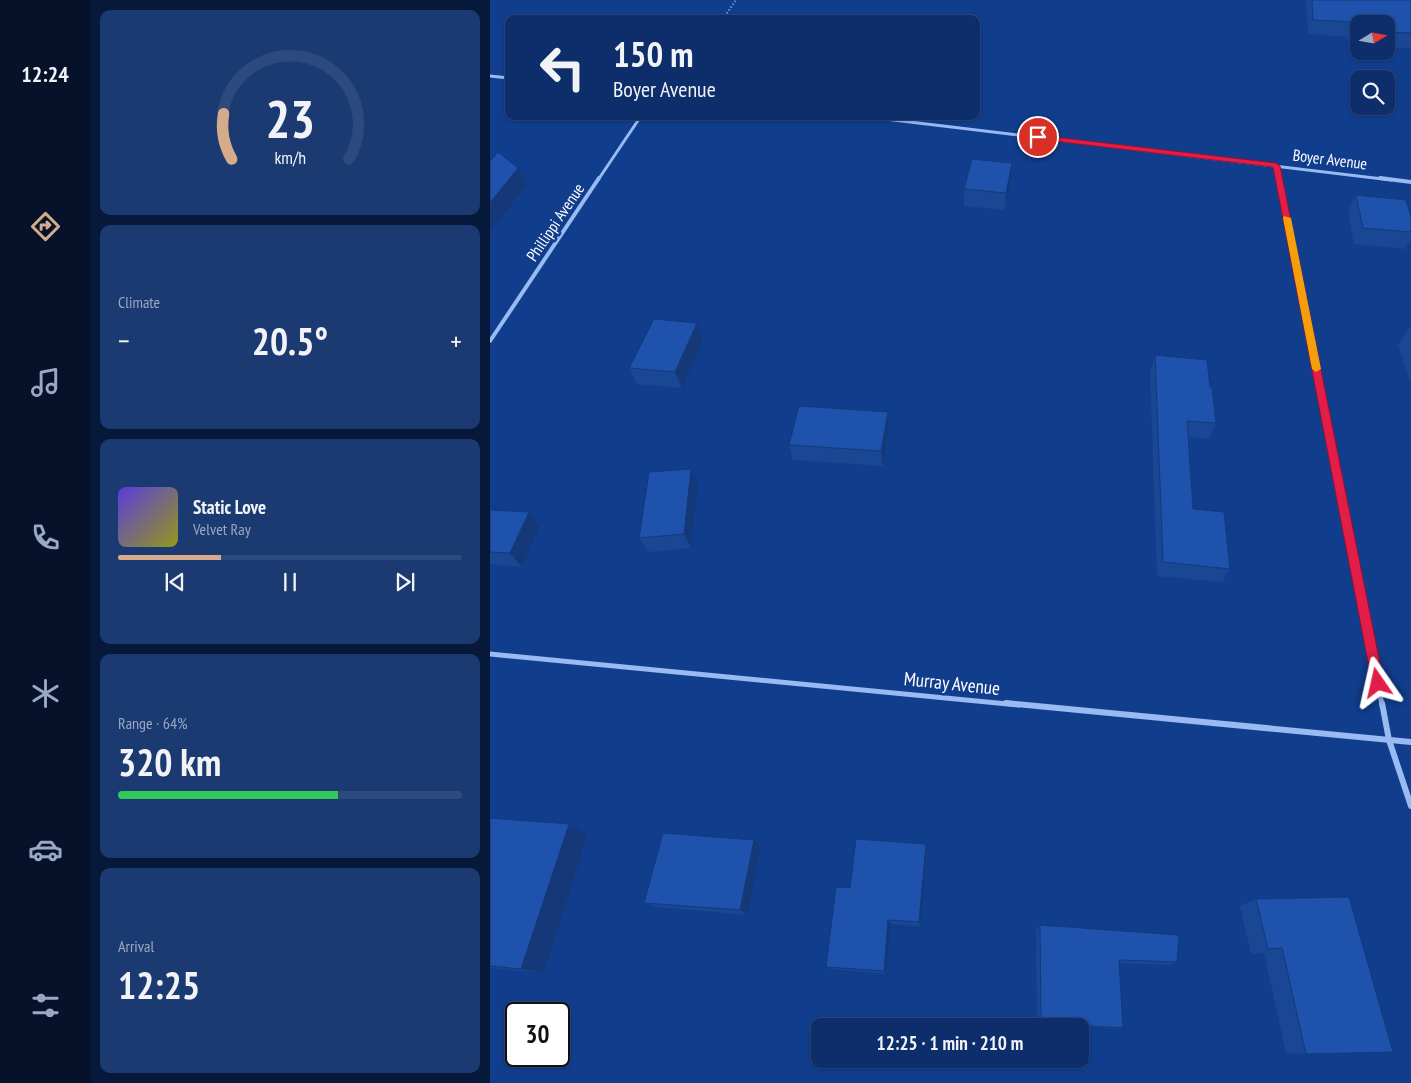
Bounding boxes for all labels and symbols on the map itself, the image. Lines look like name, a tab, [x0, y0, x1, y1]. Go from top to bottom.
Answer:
north arrow	[1350, 15, 1395, 60]
pin	[1017, 116, 1059, 158]
street label: Boyer Avenue	[1292, 145, 1368, 173]
street label: Phillippi Avenue	[522, 179, 588, 265]
position arrow	[1351, 656, 1403, 708]
street label: Murray Avenue	[903, 666, 1001, 700]
speed limit sign: 30	[505, 1002, 570, 1067]

